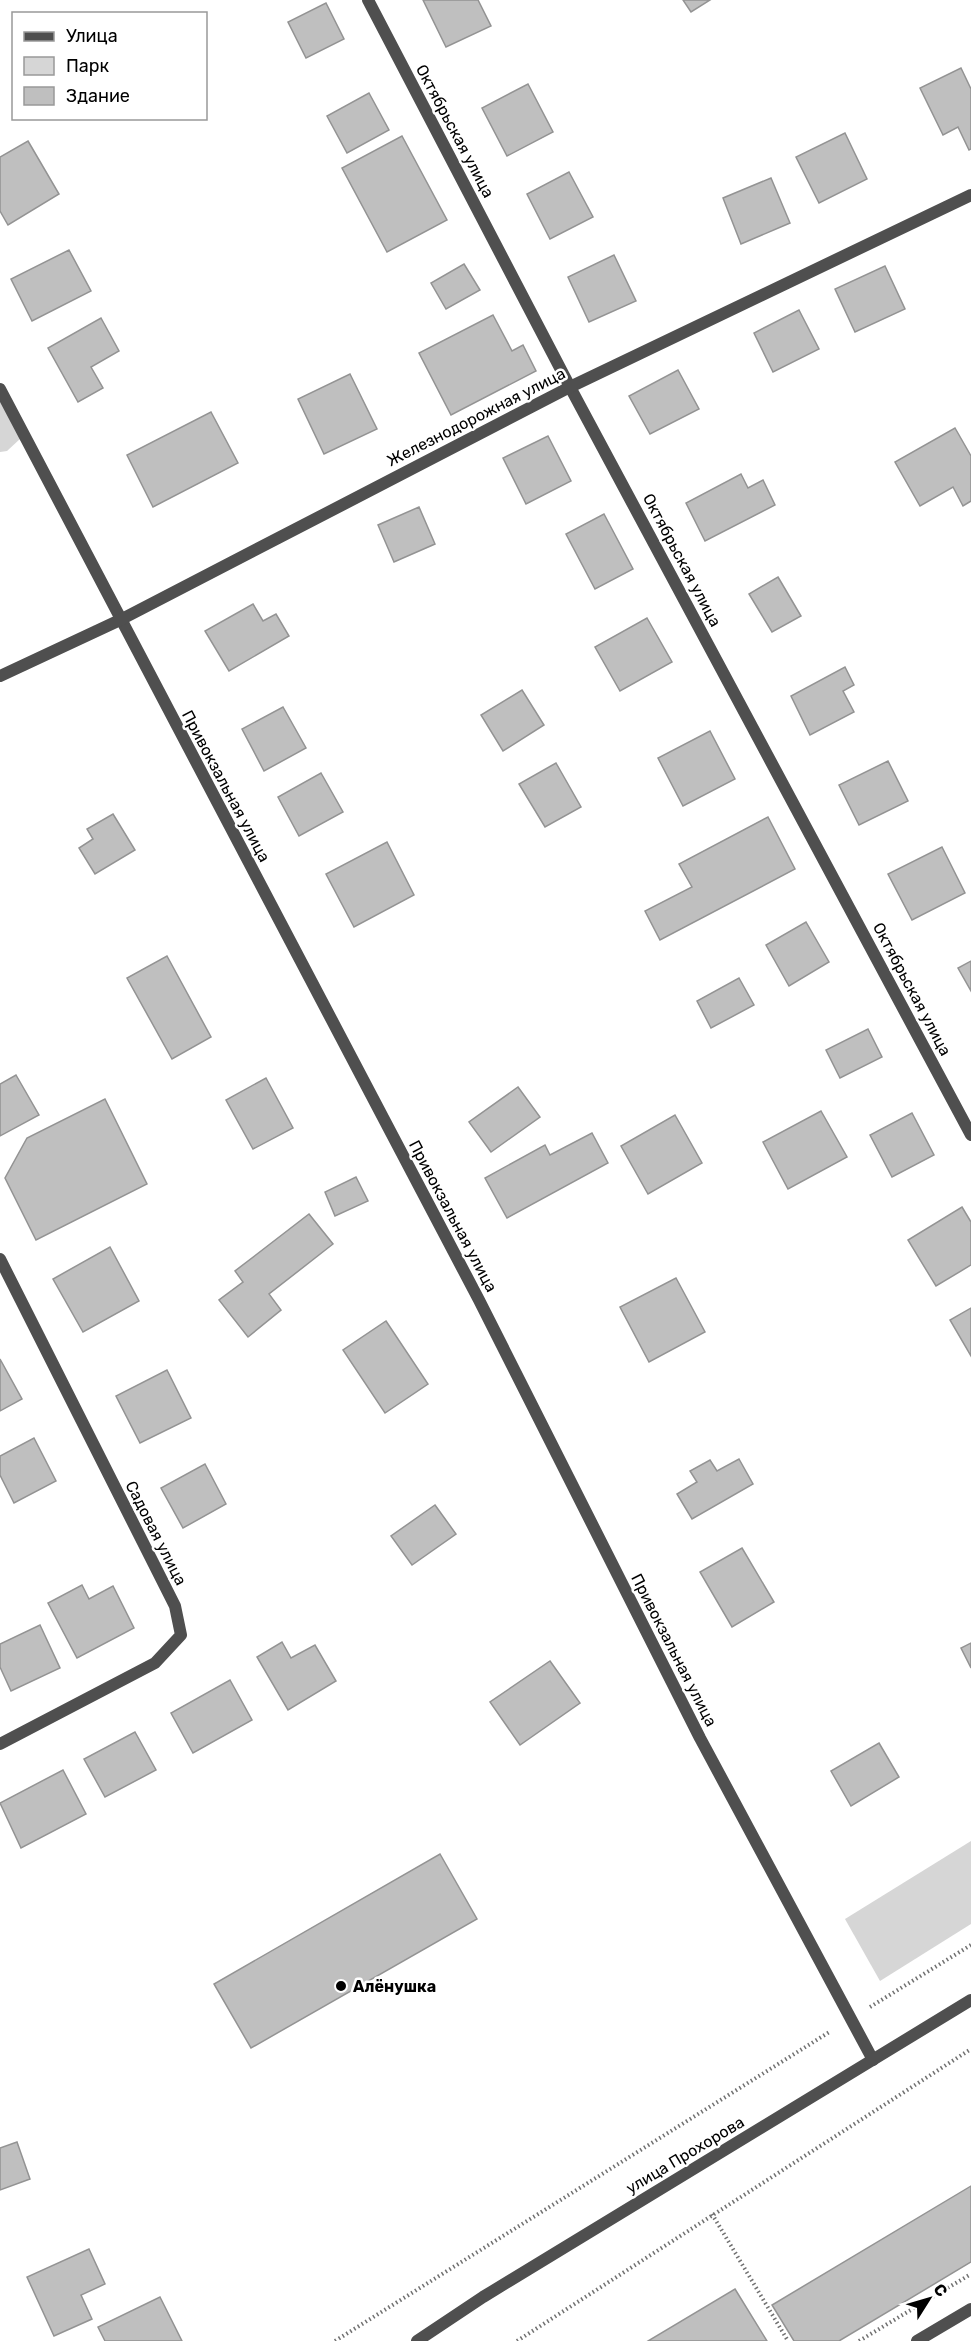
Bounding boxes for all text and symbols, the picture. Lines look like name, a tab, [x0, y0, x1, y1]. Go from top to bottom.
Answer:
legend	[12, 12, 207, 120]
text: Улица	[66, 25, 118, 47]
text: Парк	[66, 55, 110, 77]
street label: Октябрьская улица	[412, 61, 498, 201]
text: Здание	[66, 85, 130, 107]
street label: Железнодорожная улица	[384, 364, 568, 470]
street label: Октябрьская улица	[639, 490, 725, 630]
street label: Привокзальная улица	[178, 707, 274, 865]
street label: Октябрьская улица	[869, 919, 955, 1059]
street label: Привокзальная улица	[405, 1137, 501, 1295]
street label: Садовая улица	[121, 1478, 191, 1588]
street label: Привокзальная улица	[627, 1570, 721, 1730]
place label: Алёнушка	[353, 1977, 436, 1996]
marker: Алёнушка	[334, 1979, 348, 1993]
street label: улица Прохорова	[622, 2112, 748, 2198]
north arrow	[899, 2269, 959, 2329]
text: С	[930, 2280, 952, 2300]

